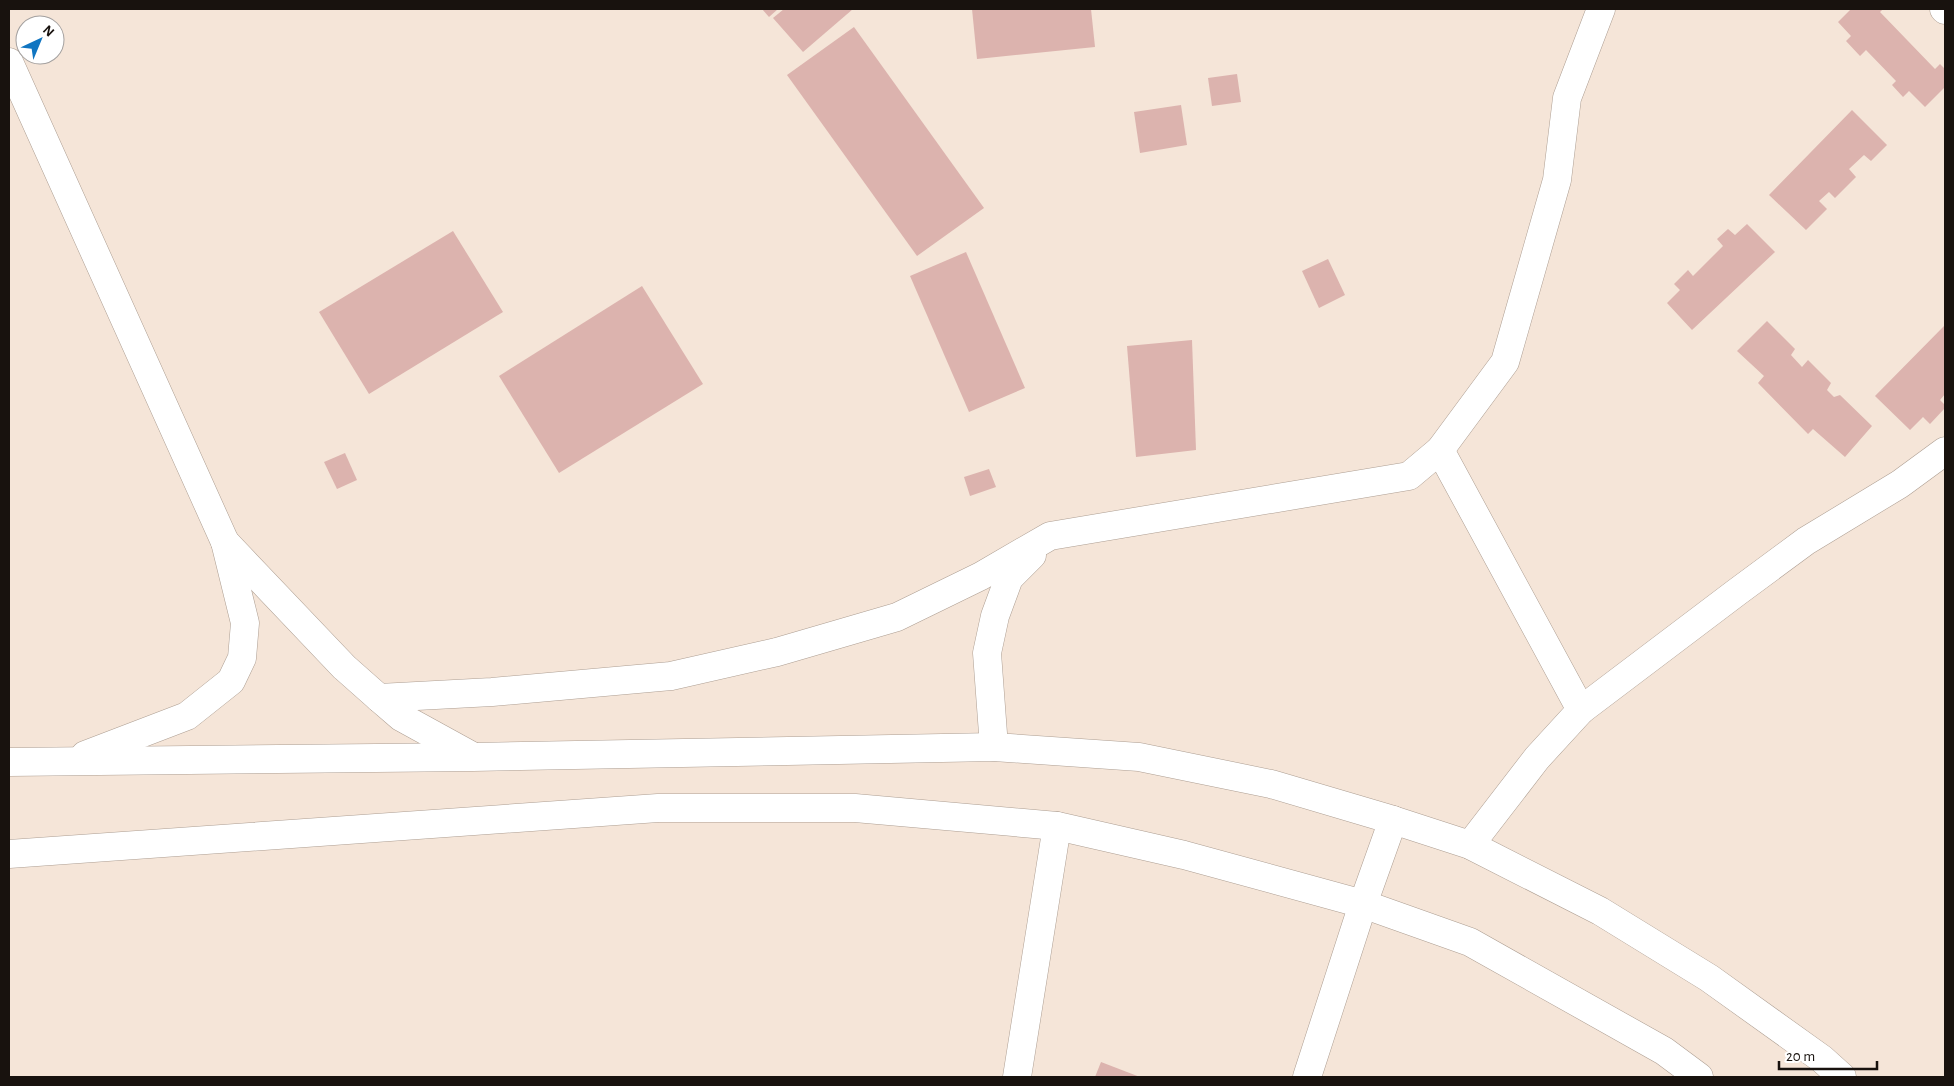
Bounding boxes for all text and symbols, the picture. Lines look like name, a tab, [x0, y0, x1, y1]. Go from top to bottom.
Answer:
north arrow	[15, 15, 65, 65]
text: N	[40, 23, 57, 40]
scale bar	[1779, 1038, 1876, 1070]
text: 20 m	[1786, 1049, 1815, 1064]

